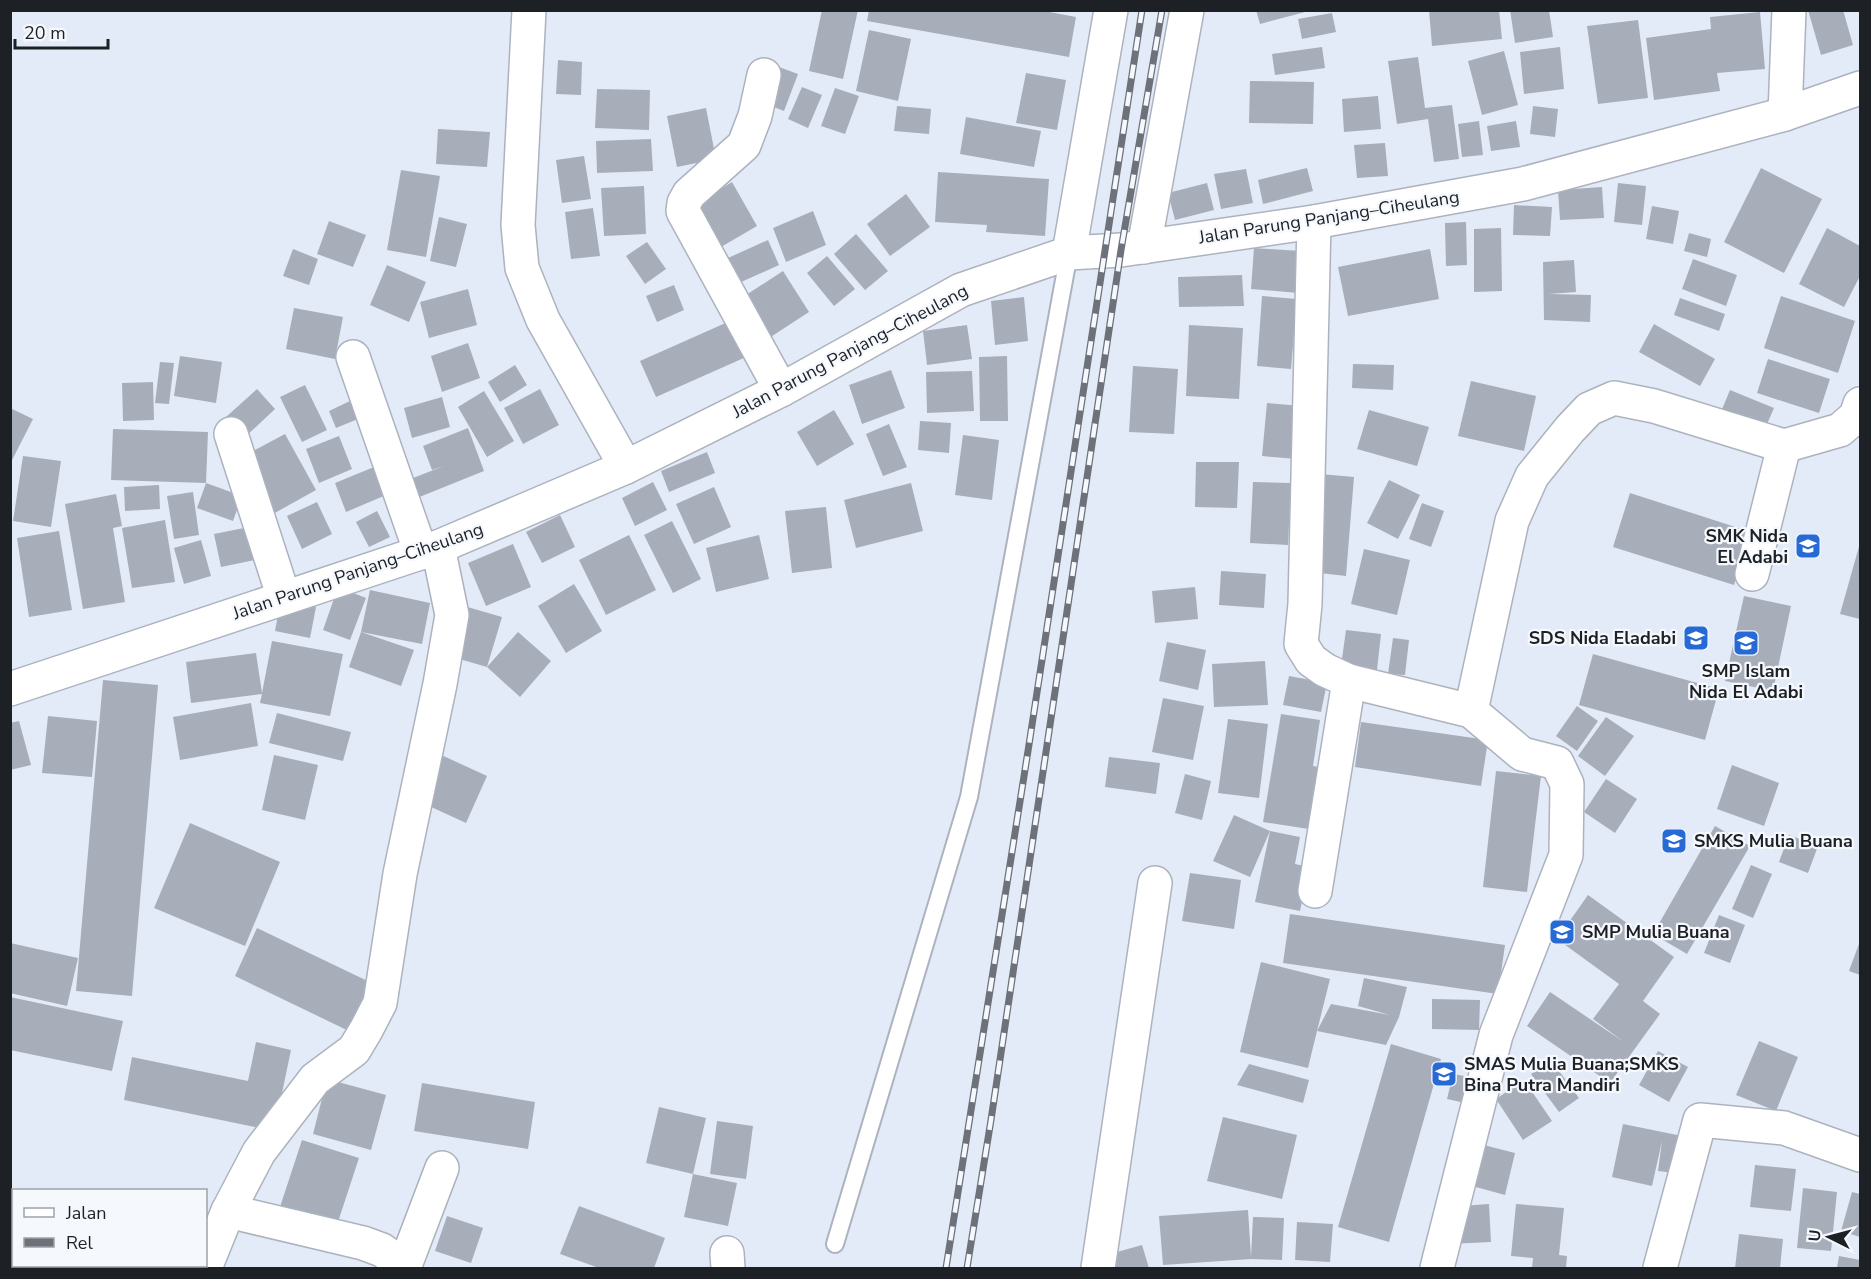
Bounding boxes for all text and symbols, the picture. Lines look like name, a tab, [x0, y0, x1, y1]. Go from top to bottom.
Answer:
scale bar	[15, 12, 108, 50]
text: 20 m	[24, 21, 66, 45]
street label: Jalan Parung Panjang–Ciheulang	[1196, 185, 1461, 250]
street label: Jalan Parung Panjang–Ciheulang	[727, 279, 972, 424]
street label: Jalan Parung Panjang–Ciheulang	[229, 517, 487, 626]
place label: SMK Nida El Adabi	[1706, 524, 1788, 569]
school or university icon: SMK Nida El Adabi	[1793, 531, 1823, 561]
school or university icon: SDS Nida Eladabi	[1681, 623, 1711, 653]
place label: SDS Nida Eladabi	[1529, 626, 1676, 650]
school or university icon: SMP Islam Nida El Adabi	[1731, 628, 1761, 658]
place label: SMP Islam Nida El Adabi	[1689, 659, 1803, 704]
school or university icon: SMKS Mulia Buana	[1659, 826, 1689, 856]
place label: SMKS Mulia Buana	[1694, 829, 1853, 853]
school or university icon: SMP Mulia Buana	[1547, 917, 1577, 947]
place label: SMP Mulia Buana	[1582, 920, 1730, 944]
place label: SMAS Mulia Buana;SMKS Bina Putra Mandiri	[1464, 1052, 1679, 1097]
school or university icon: SMAS Mulia Buana;SMKS Bina Putra Mandiri	[1429, 1059, 1459, 1089]
legend	[12, 1189, 207, 1267]
text: Jalan	[65, 1201, 106, 1225]
north arrow	[1799, 1207, 1859, 1267]
text: U	[1804, 1229, 1827, 1243]
text: Rel	[66, 1231, 93, 1255]

